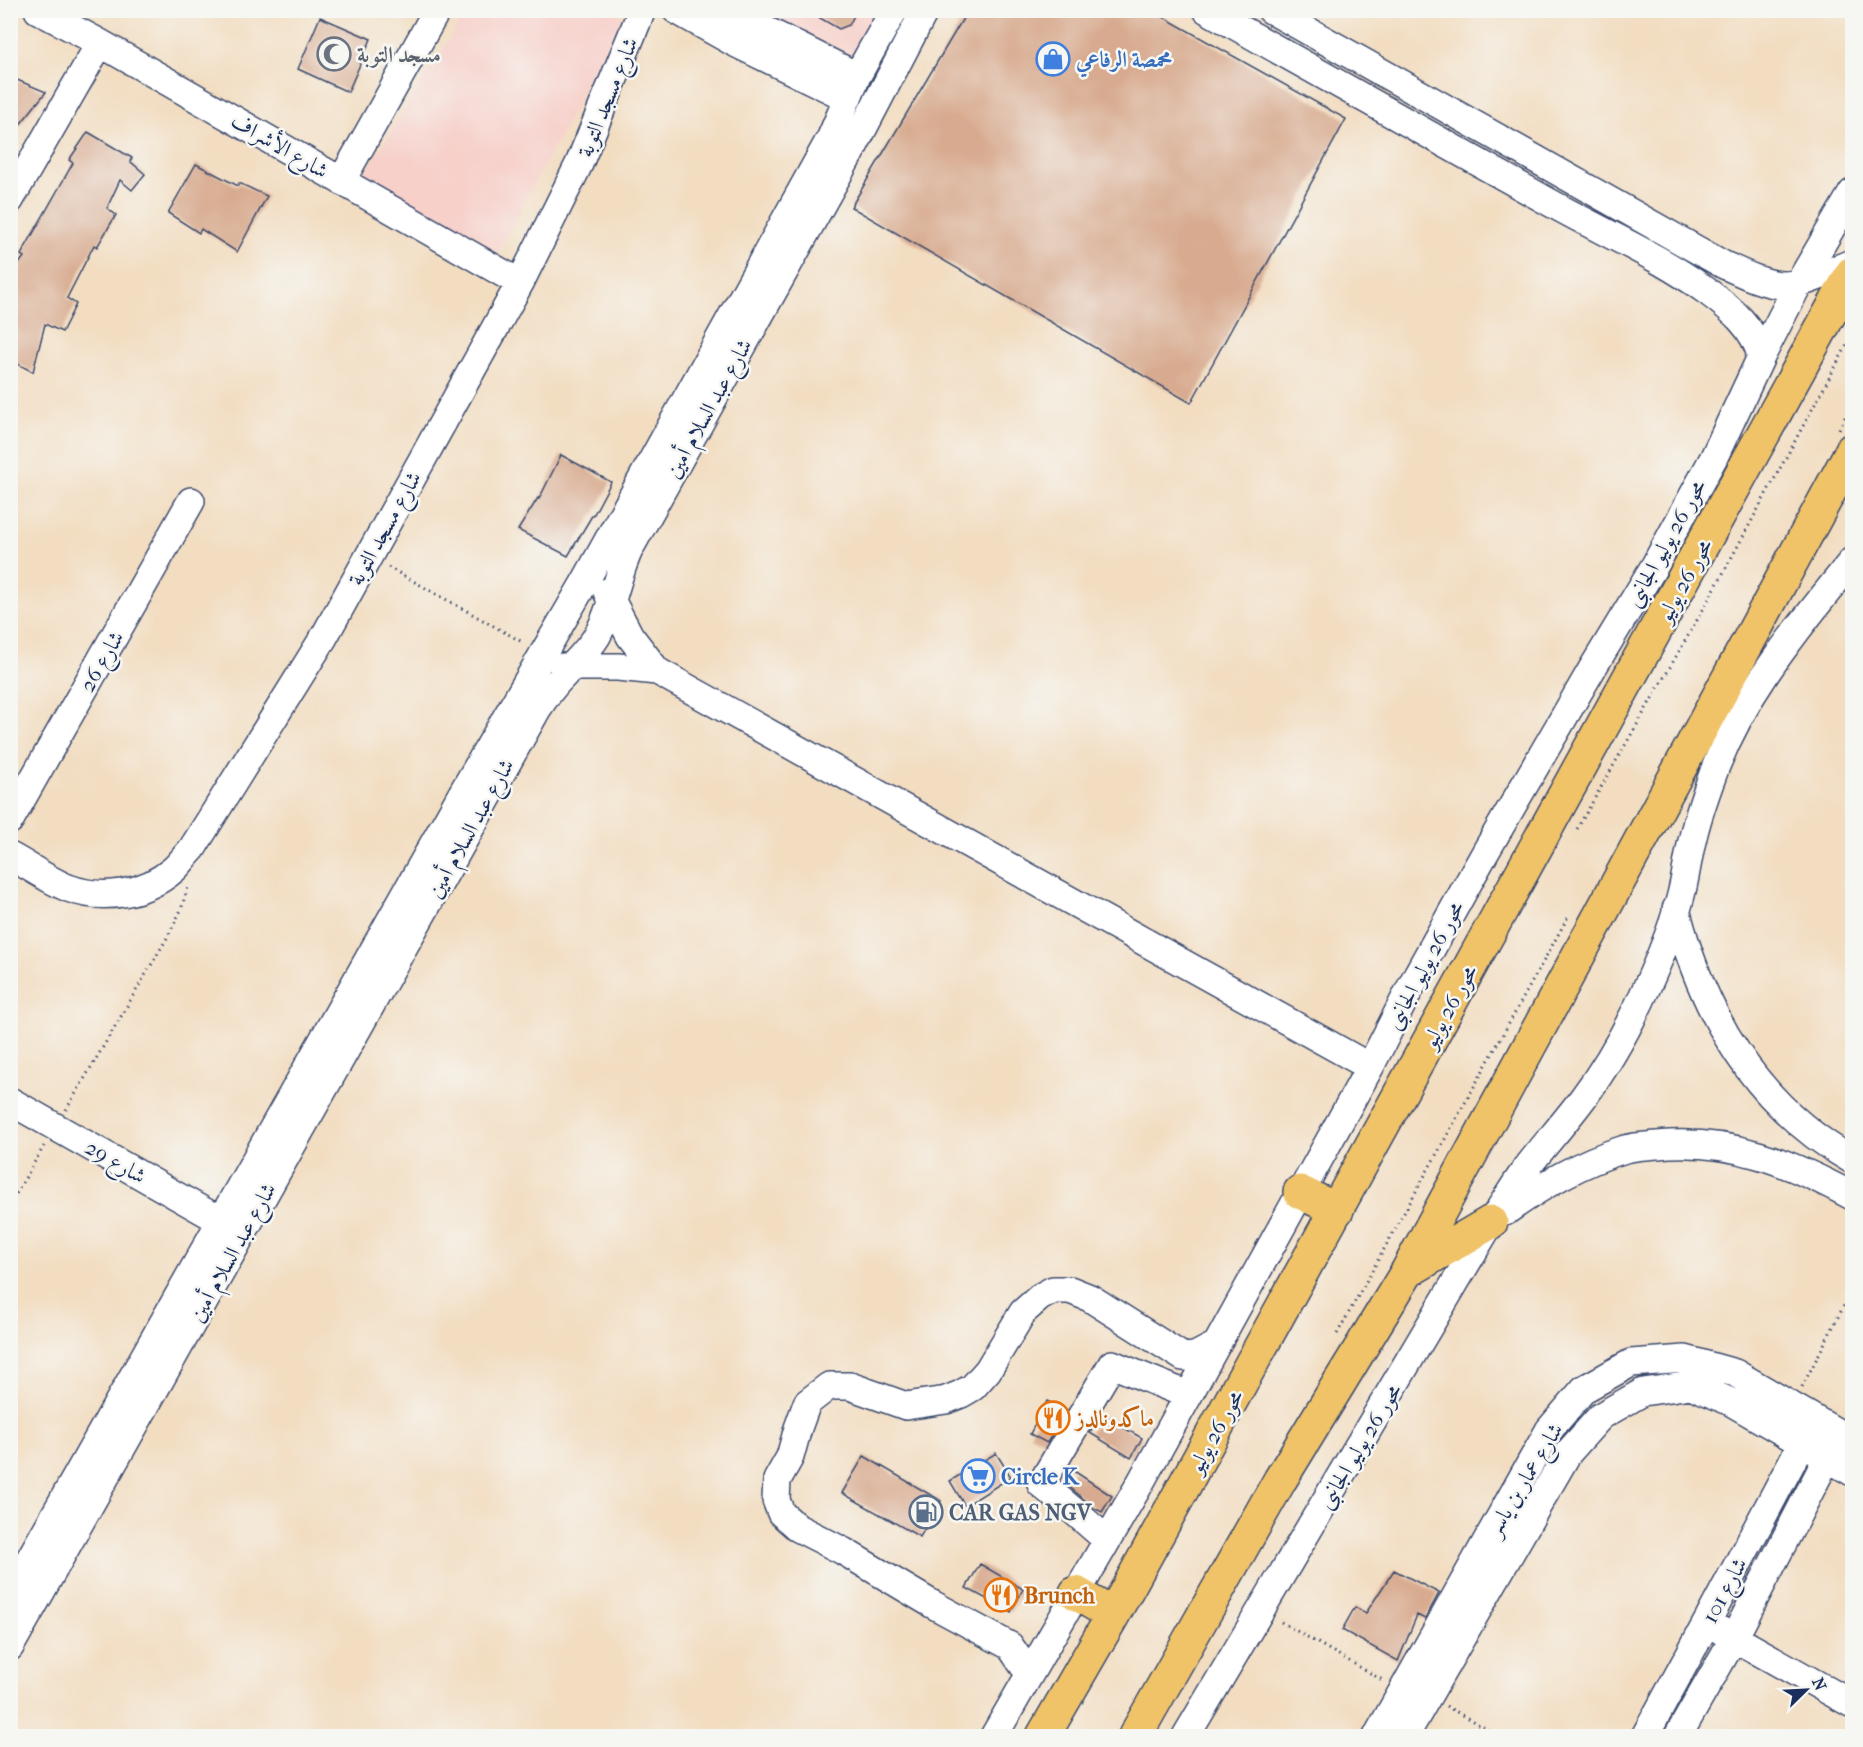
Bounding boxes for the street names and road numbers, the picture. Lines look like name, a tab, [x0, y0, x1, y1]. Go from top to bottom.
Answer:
street label: شارع مسجد التوبة	[572, 34, 648, 163]
street label: شارع الأشراف	[224, 105, 334, 188]
street label: شارع عبد السلام أمين	[657, 333, 763, 486]
street label: شارع مسجد التوبة	[343, 467, 431, 593]
street label: محور 26 يوليو الجانبى	[1619, 475, 1711, 611]
street label: محور 26 يوليو	[1650, 534, 1718, 626]
street label: شارع 26	[74, 626, 134, 699]
street label: شارع عبد السلام أمين	[419, 753, 525, 906]
street label: محور 26 يوليو الجانبى	[1379, 896, 1469, 1034]
street label: محور 26 يوليو	[1415, 960, 1483, 1052]
street label: شارع 29	[78, 1134, 150, 1194]
street label: شارع عبد السلام أمين	[181, 1177, 287, 1330]
street label: محور 26 يوليو الجانبى	[1312, 1379, 1410, 1515]
street label: محور 26 يوليو	[1181, 1385, 1250, 1479]
street label: شارع عمار بن ياسر	[1480, 1418, 1573, 1545]
street label: شارع 101	[1697, 1553, 1757, 1630]

